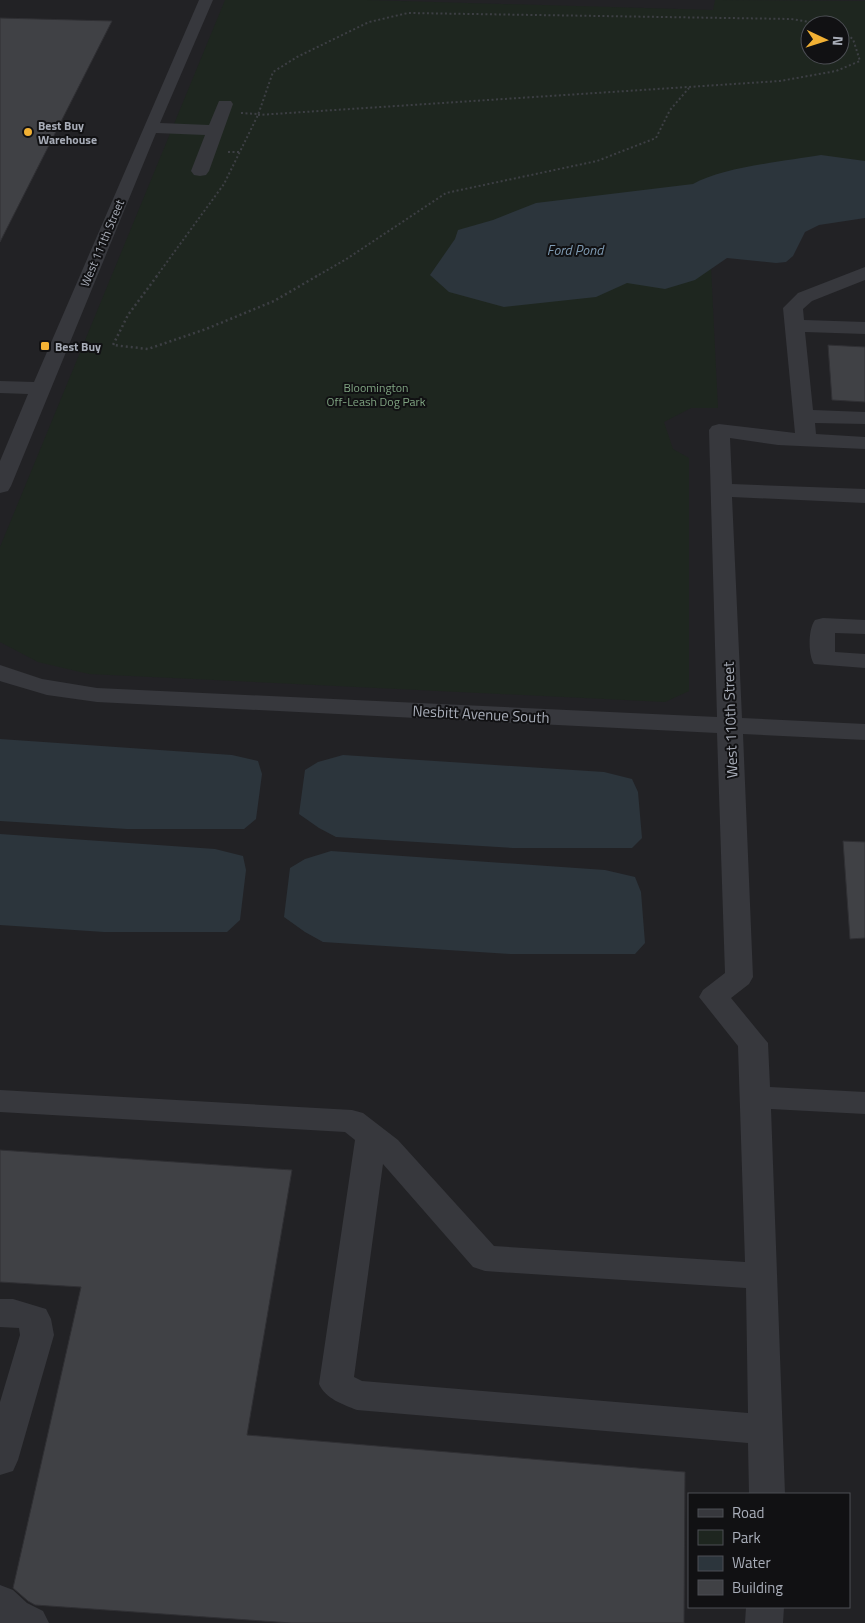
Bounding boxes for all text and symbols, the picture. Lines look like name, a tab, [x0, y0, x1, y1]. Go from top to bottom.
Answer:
north arrow	[800, 15, 850, 65]
text: N	[828, 35, 849, 47]
place label: Best Buy Warehouse	[38, 116, 97, 149]
marker: Best Buy Warehouse	[22, 126, 34, 138]
street label: West 111th Street	[75, 196, 129, 290]
water label: Ford Pond	[547, 239, 605, 260]
place label: Best Buy	[55, 337, 101, 356]
marker: Best Buy	[39, 340, 51, 352]
park label: Bloomington Off-Leash Dog Park	[327, 378, 426, 411]
street label: West 110th Street	[716, 661, 744, 779]
street label: Nesbitt Avenue South	[412, 699, 550, 729]
legend	[688, 1493, 850, 1608]
text: Road	[732, 1501, 764, 1524]
text: Park	[732, 1526, 761, 1549]
text: Water	[732, 1551, 771, 1574]
text: Building	[732, 1576, 783, 1599]

